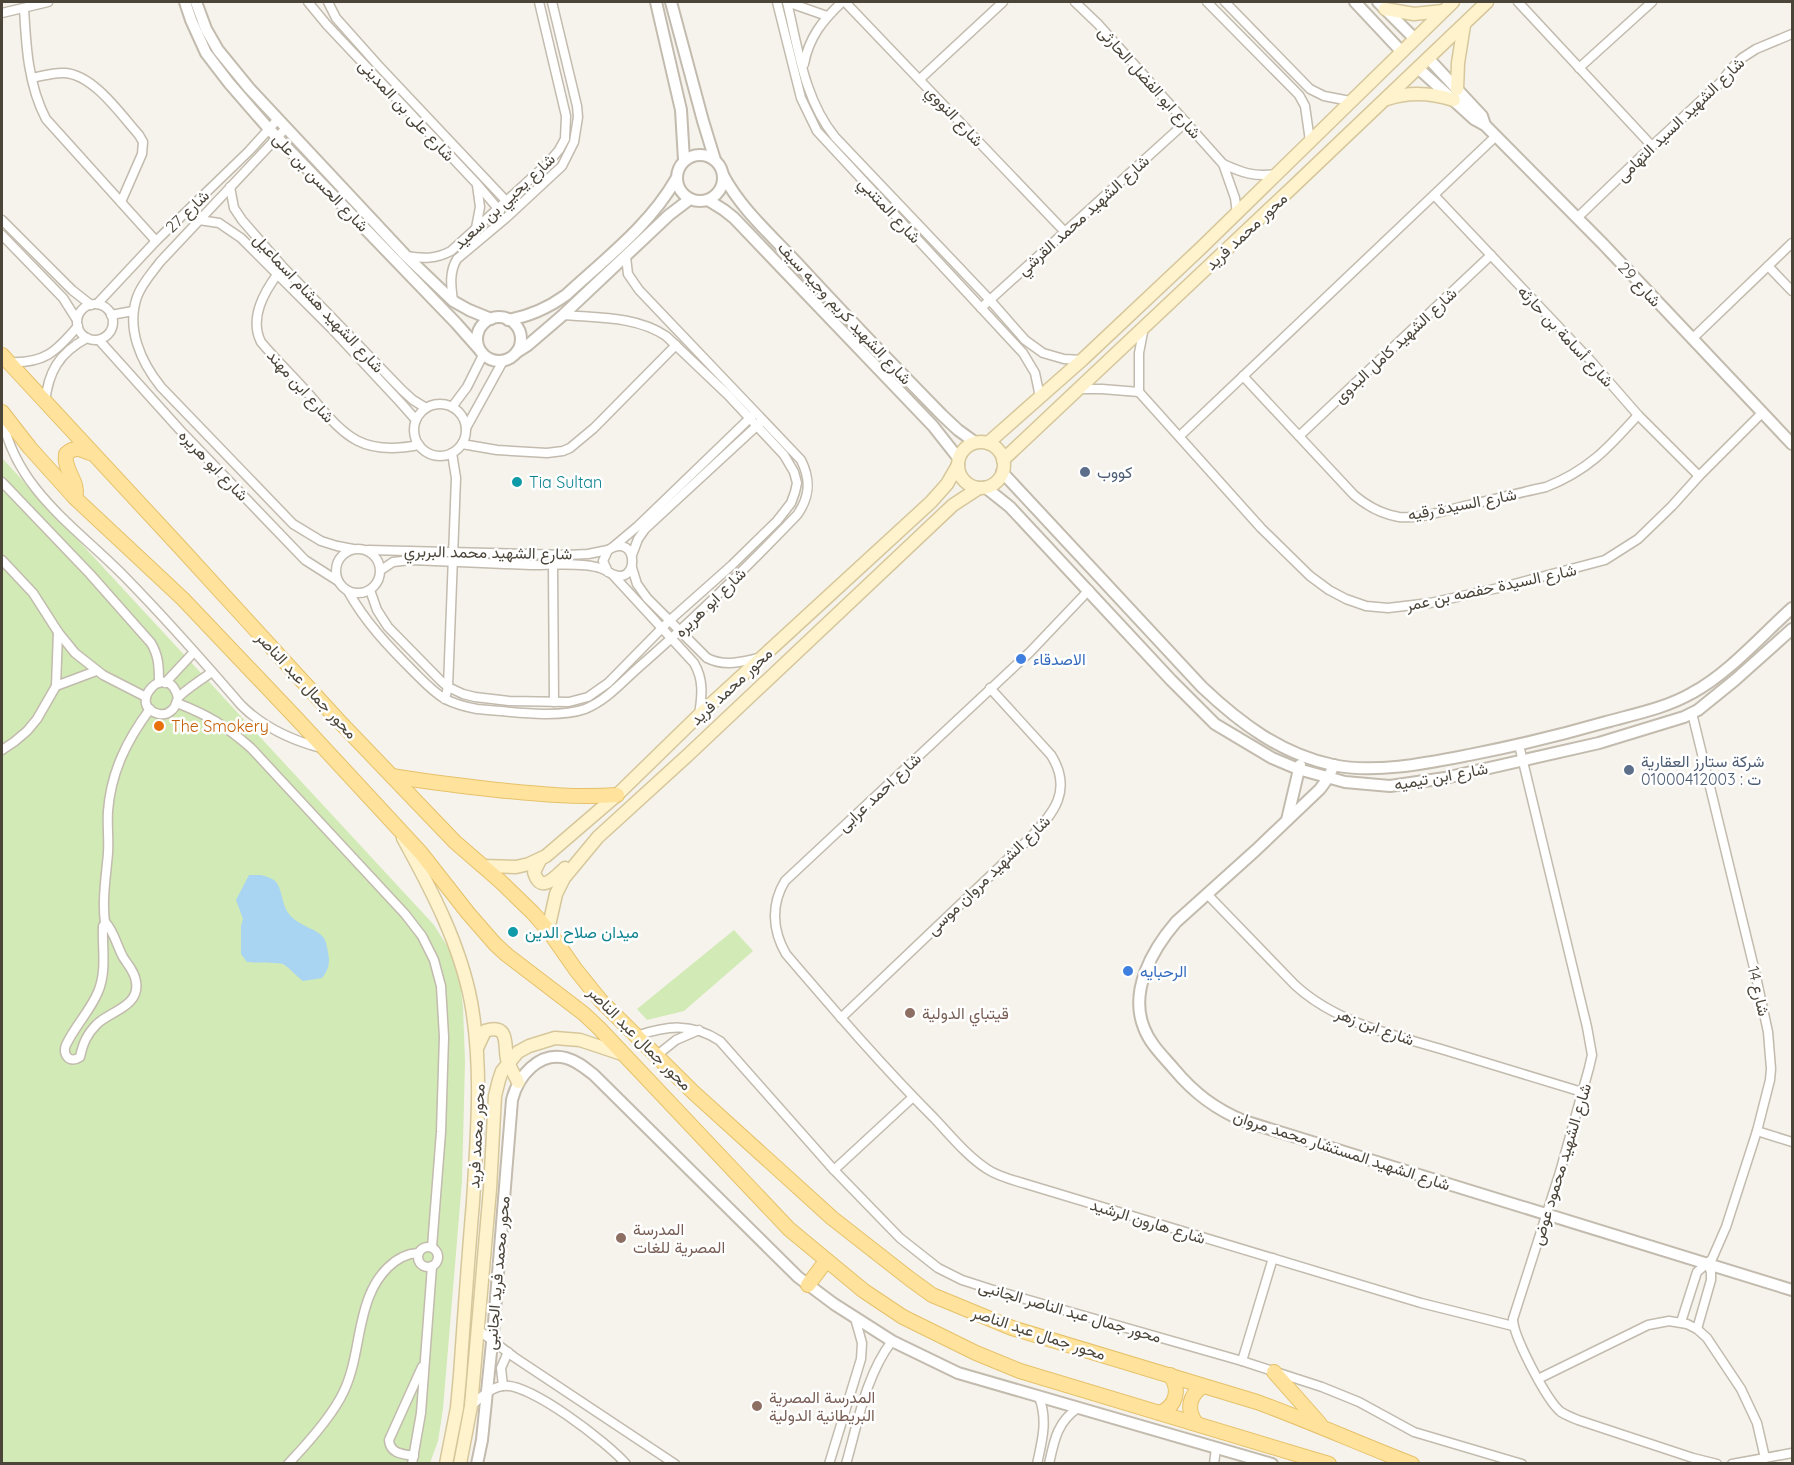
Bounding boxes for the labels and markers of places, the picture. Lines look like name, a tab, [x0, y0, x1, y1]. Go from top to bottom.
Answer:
place label: كووب	[1097, 462, 1132, 483]
marker: كووب	[1078, 465, 1092, 479]
place label: Tia Sultan	[529, 472, 602, 492]
marker: Tia Sultan	[510, 475, 524, 489]
place label: الاصدقاء	[1033, 649, 1086, 669]
marker: الاصدقاء	[1014, 652, 1028, 666]
place label: The Smokery	[171, 716, 269, 736]
marker: The Smokery	[152, 719, 166, 733]
place label: شركة ستارز العقارية ت : 01000412003	[1641, 751, 1764, 789]
marker: شركة ستارز العقارية ت : 01000412003	[1622, 763, 1636, 777]
place label: ميدان صلاح الدين	[525, 922, 639, 944]
marker: ميدان صلاح الدين	[506, 925, 520, 939]
place label: الرحبايه	[1140, 961, 1187, 982]
marker: الرحبايه	[1121, 964, 1135, 978]
place label: قيتباي الدولية	[922, 1003, 1009, 1027]
marker: قيتباي الدولية	[903, 1006, 917, 1020]
place label: المدرسة المصرية للغات	[633, 1219, 725, 1258]
marker: المدرسة المصرية للغات	[614, 1231, 628, 1245]
place label: المدرسة المصرية البريطانية الدولية	[769, 1387, 875, 1426]
marker: المدرسة المصرية البريطانية الدولية	[750, 1399, 764, 1413]

